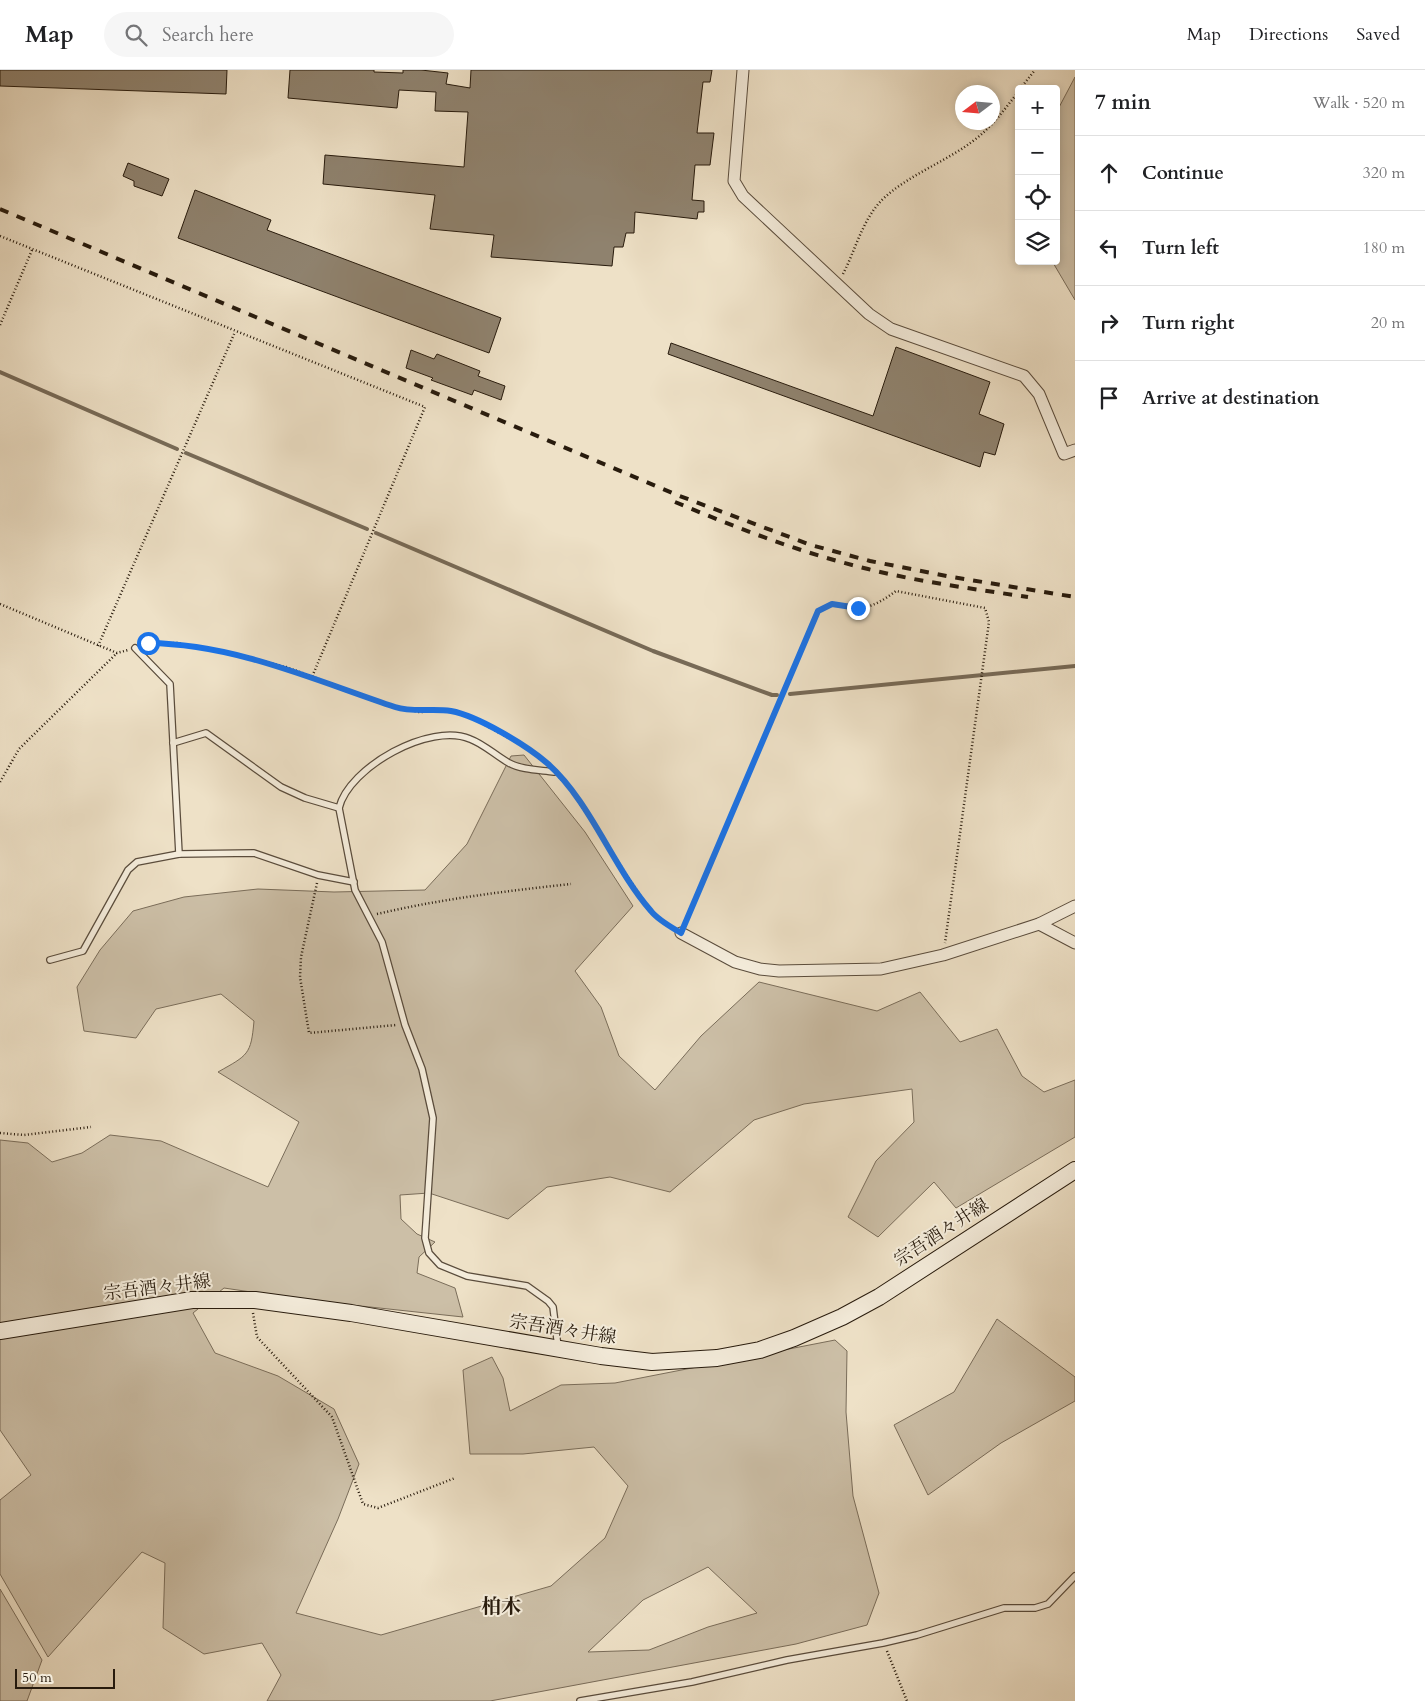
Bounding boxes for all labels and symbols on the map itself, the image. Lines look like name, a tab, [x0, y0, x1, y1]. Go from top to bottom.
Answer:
north arrow	[955, 85, 1000, 130]
route end	[847, 597, 870, 620]
route start	[137, 632, 160, 655]
street label: 宗吾酒々井線	[889, 1193, 993, 1272]
street label: 宗吾酒々井線	[102, 1269, 212, 1306]
street label: 宗吾酒々井線	[508, 1309, 618, 1350]
district label: 柏木	[481, 1593, 521, 1620]
scale bar	[15, 1666, 115, 1689]

